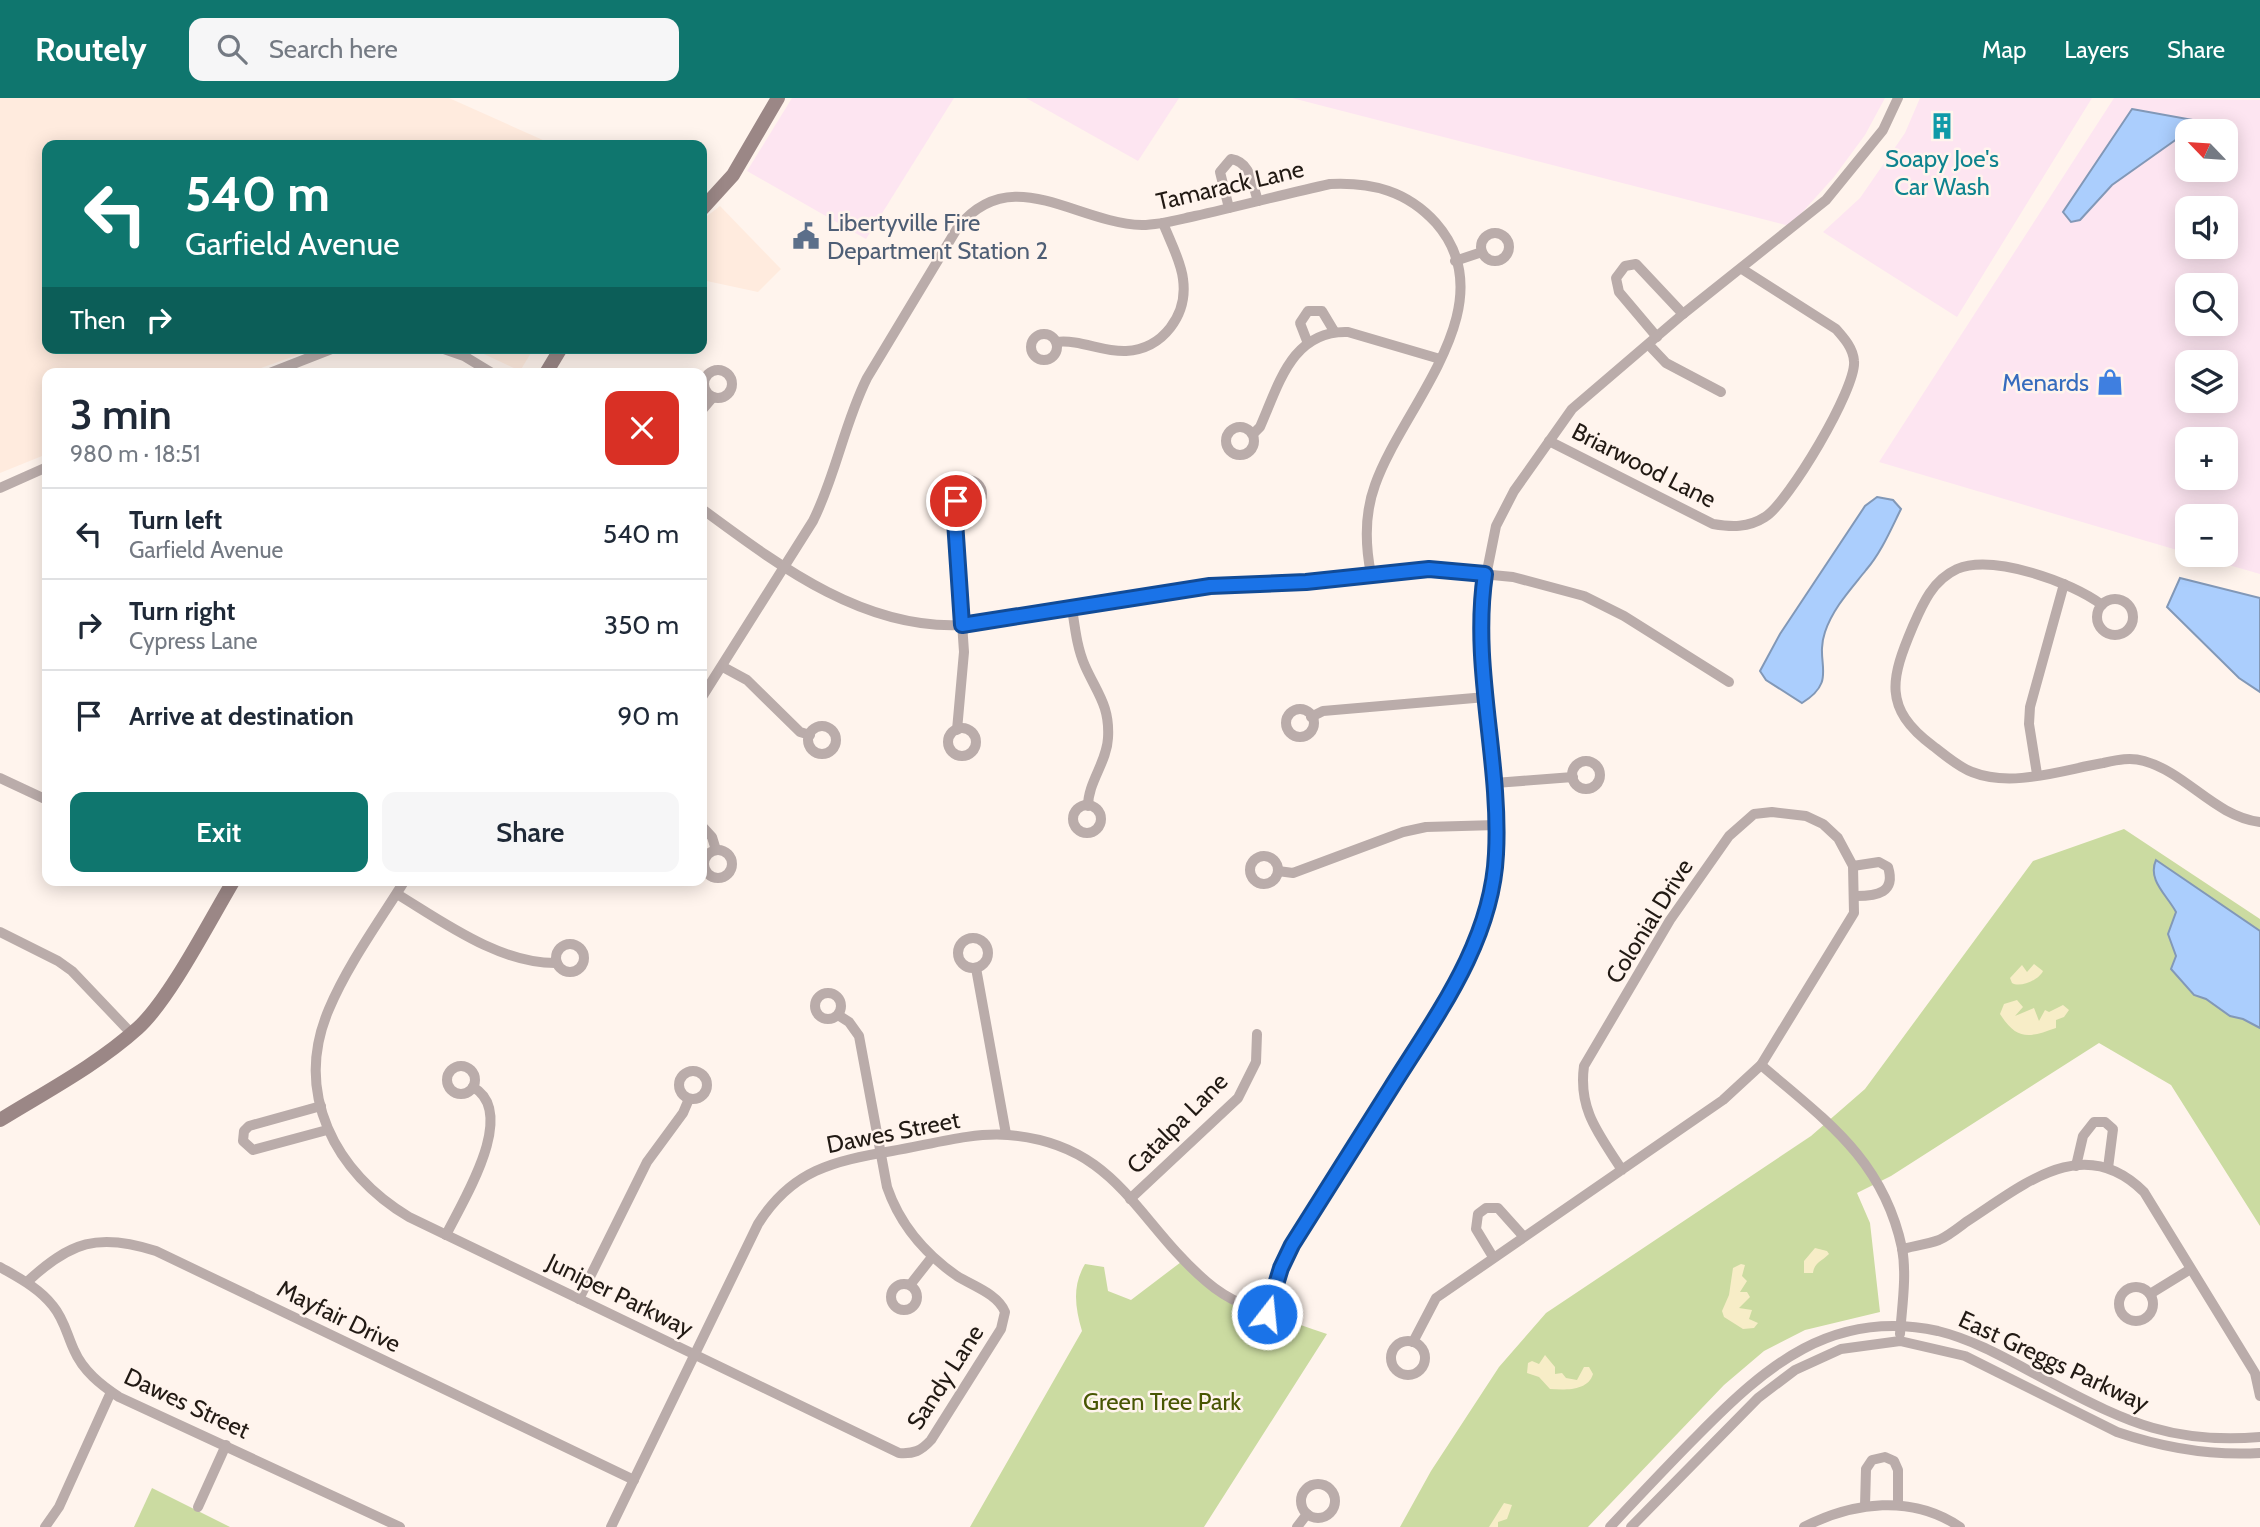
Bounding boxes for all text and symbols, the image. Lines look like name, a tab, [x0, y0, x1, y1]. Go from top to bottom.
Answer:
search box	[189, 18, 679, 81]
text: Routely	[35, 29, 147, 69]
icon: search	[213, 30, 251, 68]
text: Search here	[269, 33, 398, 65]
text: Map	[1982, 35, 2026, 64]
text: Layers	[2064, 35, 2129, 64]
text: Share	[2167, 35, 2225, 64]
building icon: Soapy Joe's Car Wash	[1927, 111, 1957, 141]
north arrow	[2175, 119, 2238, 182]
map controls	[2175, 119, 2238, 567]
place label: Soapy Joe's Car Wash	[1885, 144, 1999, 201]
street label: Tamarack Lane	[1153, 154, 1307, 216]
text: 540 m	[185, 164, 330, 223]
icon: left	[70, 168, 161, 259]
button: sound	[2175, 196, 2238, 259]
place label: Libertyville Fire Department Station 2	[827, 208, 1048, 265]
public building icon: Libertyville Fire Department Station 2	[791, 221, 821, 251]
text: Garfield Avenue	[185, 224, 400, 263]
button: search	[2175, 273, 2238, 336]
icon: right	[140, 301, 178, 339]
text: Then	[70, 304, 126, 336]
button: layers	[2175, 350, 2238, 413]
shop icon: Menards	[2095, 367, 2125, 397]
place label: Menards	[2002, 368, 2089, 397]
text: 3 min	[70, 388, 172, 440]
button: close	[605, 391, 679, 465]
street label: Briarwood Lane	[1567, 416, 1721, 514]
button: +	[2175, 427, 2238, 490]
text: 980 m · 18:51	[70, 440, 200, 468]
pin	[926, 471, 986, 531]
icon: arrive	[937, 482, 975, 520]
text: Turn left	[129, 504, 222, 536]
button: −	[2175, 504, 2238, 567]
icon: left	[70, 515, 108, 553]
text: 540 m	[603, 518, 679, 550]
text: Garfield Avenue	[129, 536, 283, 564]
text: Turn right	[129, 595, 235, 627]
icon: right	[70, 606, 108, 644]
text: 350 m	[604, 609, 679, 641]
text: Cypress Lane	[129, 627, 258, 655]
icon: arrive	[70, 697, 108, 735]
text: Arrive at destination	[129, 700, 354, 732]
text: 90 m	[617, 700, 679, 732]
button: Exit	[70, 792, 368, 872]
button: Share	[382, 792, 679, 872]
street label: Colonial Drive	[1599, 853, 1699, 989]
street label: Catalpa Lane	[1120, 1066, 1234, 1180]
street label: Dawes Street	[824, 1105, 962, 1159]
street label: Juniper Parkway	[541, 1247, 698, 1343]
street label: Mayfair Drive	[273, 1274, 405, 1358]
position arrow	[1230, 1277, 1304, 1351]
street label: East Greggs Parkway	[1954, 1304, 2154, 1418]
street label: Sandy Lane	[900, 1319, 990, 1435]
street label: Dawes Street	[120, 1361, 254, 1445]
park label: Green Tree Park	[1083, 1387, 1241, 1416]

